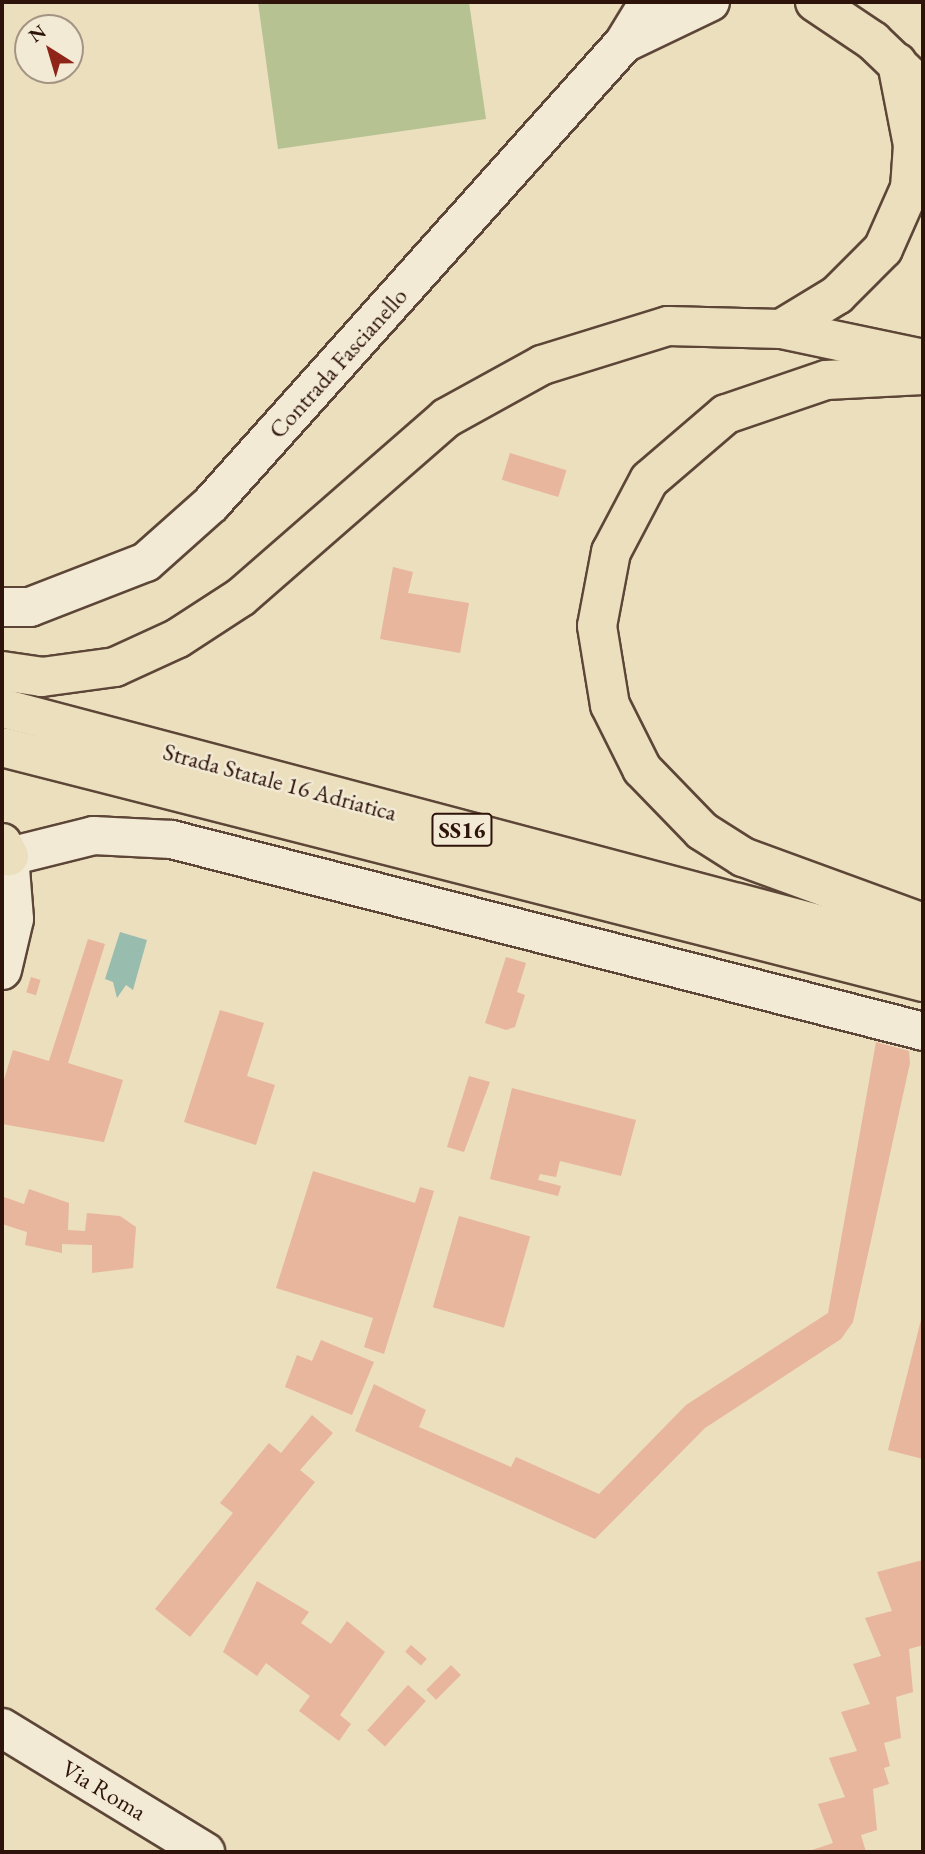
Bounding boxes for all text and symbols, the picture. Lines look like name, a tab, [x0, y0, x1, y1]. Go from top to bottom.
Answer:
north arrow	[14, 14, 84, 84]
text: N	[24, 19, 51, 48]
street label: Contrada Fascianello	[263, 282, 413, 444]
street label: Strada Statale 16 Adriatica	[160, 737, 400, 827]
road number: SS16	[430, 810, 494, 850]
street label: Via Roma	[57, 1754, 151, 1826]

